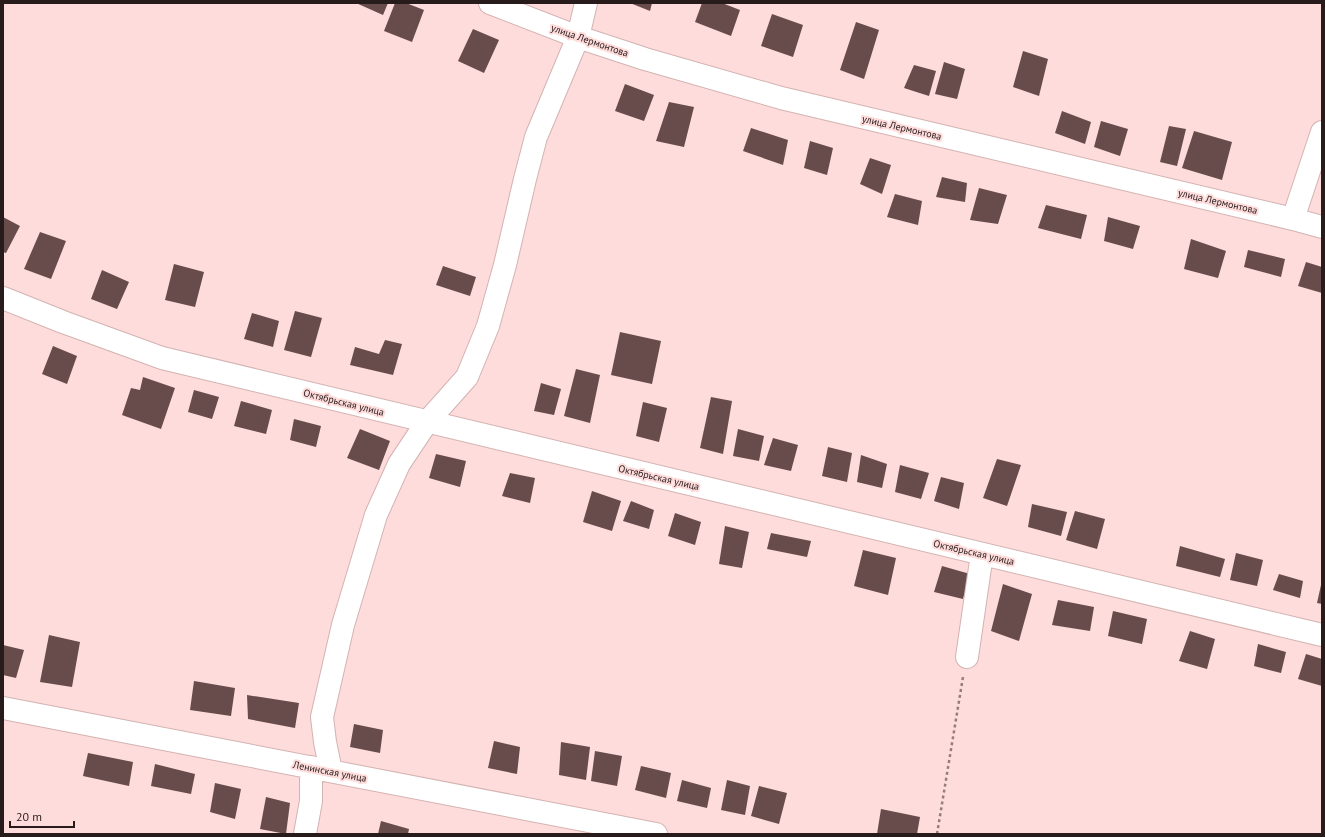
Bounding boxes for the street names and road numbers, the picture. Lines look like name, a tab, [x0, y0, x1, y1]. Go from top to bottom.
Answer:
street label: улица Лермонтова	[549, 21, 630, 60]
street label: улица Лермонтова	[861, 112, 943, 143]
street label: улица Лермонтова	[1177, 186, 1259, 217]
street label: Октябрьская улица	[302, 386, 386, 419]
street label: Октябрьская улица	[617, 462, 701, 493]
street label: Октябрьская улица	[932, 537, 1016, 568]
street label: Ленинская улица	[291, 758, 368, 785]

